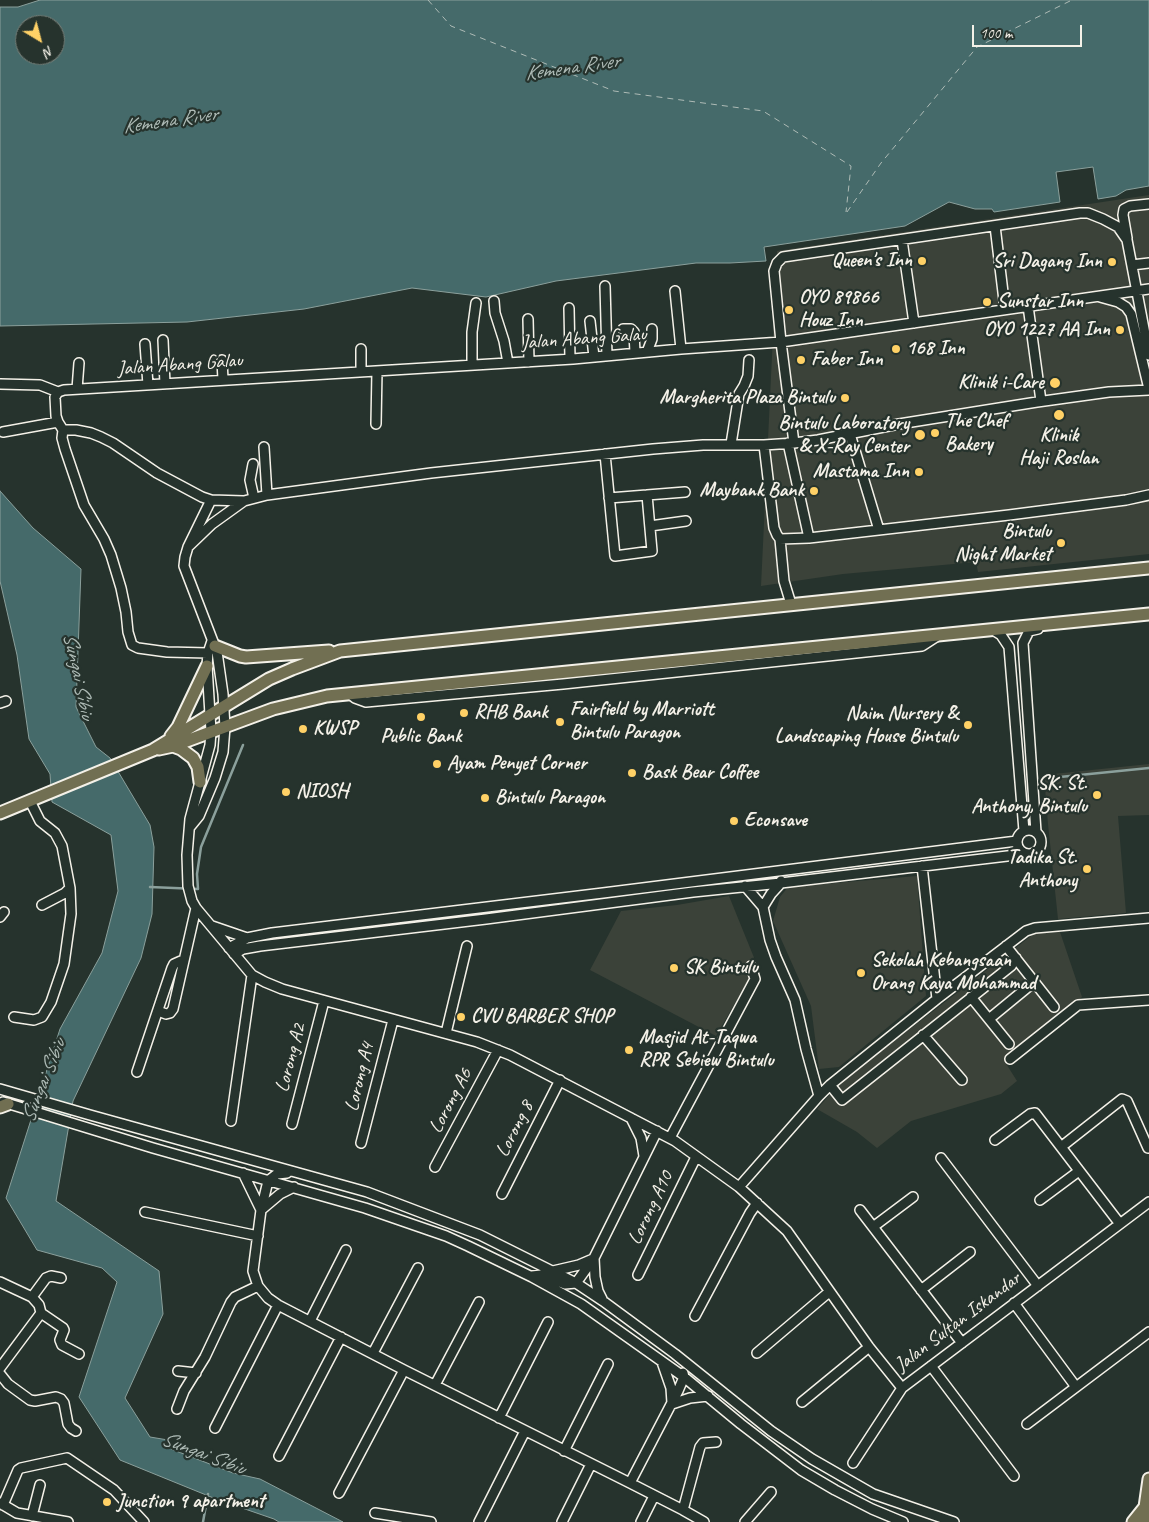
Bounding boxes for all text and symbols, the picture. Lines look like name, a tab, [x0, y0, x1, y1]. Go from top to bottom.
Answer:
north arrow	[15, 15, 65, 65]
scale bar	[974, 15, 1084, 47]
text: 100 m	[980, 24, 1012, 43]
text: N	[40, 42, 57, 61]
water label: Kemena River	[523, 49, 621, 87]
water label: Kemena River	[121, 102, 219, 140]
place label: Queen's Inn	[832, 249, 912, 273]
place label: Sri Dagang Inn	[992, 250, 1102, 274]
marker: Queen's Inn	[916, 255, 928, 267]
marker: Sri Dagang Inn	[1106, 256, 1118, 268]
place label: OYO 89866 Houz Inn	[799, 286, 878, 333]
place label: Sunstar Inn	[997, 290, 1083, 314]
marker: Sunstar Inn	[981, 296, 993, 308]
marker: OYO 89866 Houz Inn	[783, 304, 795, 316]
place label: OYO 1227 AA Inn	[984, 318, 1110, 342]
street label: Jalan Abang Galau	[521, 323, 647, 355]
marker: OYO 1227 AA Inn	[1114, 324, 1126, 336]
place label: 168 Inn	[906, 337, 965, 361]
marker: 168 Inn	[890, 343, 902, 355]
place label: Faber Inn	[811, 348, 883, 372]
street label: Jalan Abang Galau	[117, 349, 243, 381]
marker: Faber Inn	[795, 354, 807, 366]
place label: Klinik i-Care	[958, 371, 1044, 395]
marker: Klinik i-Care	[1048, 376, 1062, 390]
place label: Margherita Plaza Bintulu	[659, 386, 835, 410]
marker: Margherita Plaza Bintulu	[839, 392, 851, 404]
marker: Klinik Haji Roslan	[1052, 408, 1066, 422]
place label: The Chef Bakery	[945, 410, 1007, 457]
place label: Bintulu Laboratory & X-Ray Center	[778, 412, 909, 459]
place label: Klinik Haji Roslan	[1019, 424, 1099, 471]
marker: The Chef Bakery	[929, 427, 941, 439]
marker: Bintulu Laboratory & X-Ray Center	[913, 428, 927, 442]
place label: Mastama Inn	[813, 460, 909, 484]
marker: Mastama Inn	[913, 466, 925, 478]
place label: Maybank Bank	[699, 479, 804, 503]
marker: Maybank Bank	[808, 485, 820, 497]
place label: Bintulu Night Market	[955, 520, 1051, 567]
marker: Bintulu Night Market	[1055, 537, 1067, 549]
water label: Sungai Sibiu	[57, 631, 99, 721]
place label: Fairfield by Marriott Bintulu Paragon	[570, 698, 714, 745]
place label: RHB Bank	[474, 701, 548, 725]
place label: Naim Nursery & Landscaping House Bintulu	[775, 702, 958, 749]
marker: RHB Bank	[458, 707, 470, 719]
marker: Public Bank	[415, 711, 427, 723]
marker: Fairfield by Marriott Bintulu Paragon	[554, 716, 566, 728]
place label: KWSP	[313, 717, 357, 741]
marker: Naim Nursery & Landscaping House Bintulu	[962, 719, 974, 731]
marker: KWSP	[297, 723, 309, 735]
place label: Public Bank	[381, 725, 461, 749]
place label: Ayam Penyet Corner	[447, 752, 586, 776]
marker: Ayam Penyet Corner	[431, 758, 443, 770]
place label: Bask Bear Coffee	[642, 761, 758, 785]
marker: Bask Bear Coffee	[626, 767, 638, 779]
place label: SK. St. Anthony, Bintulu	[971, 772, 1087, 819]
place label: NIOSH	[296, 780, 348, 804]
marker: NIOSH	[280, 786, 292, 798]
place label: Bintulu Paragon	[495, 786, 605, 810]
marker: SK. St. Anthony, Bintulu	[1091, 789, 1103, 801]
marker: Bintulu Paragon	[479, 792, 491, 804]
place label: Econsave	[744, 809, 807, 833]
marker: Econsave	[728, 815, 740, 827]
place label: Tadika St. Anthony	[1007, 846, 1077, 893]
marker: Tadika St. Anthony	[1081, 863, 1093, 875]
place label: Sekolah Kebangsaan Orang Kaya Mohammad	[871, 949, 1036, 996]
place label: SK Bintulu	[684, 956, 758, 980]
marker: SK Bintulu	[668, 962, 680, 974]
marker: Sekolah Kebangsaan Orang Kaya Mohammad	[855, 967, 867, 979]
place label: CVU BARBER SHOP	[471, 1005, 613, 1029]
marker: CVU BARBER SHOP	[455, 1011, 467, 1023]
street label: Lorong A2	[270, 1021, 312, 1095]
place label: Masjid At-Taqwa RPR Sebiew Bintulu	[639, 1026, 773, 1073]
water label: Sungai Sibiu	[16, 1036, 72, 1126]
street label: Lorong A4	[340, 1040, 380, 1114]
marker: Masjid At-Taqwa RPR Sebiew Bintulu	[623, 1044, 635, 1056]
street label: Lorong A6	[424, 1065, 478, 1137]
street label: Lorong 8	[491, 1097, 539, 1161]
street label: Lorong A10	[623, 1167, 679, 1249]
street label: Jalan Sultan Iskandar	[890, 1267, 1026, 1377]
water label: Sungai Sibiu	[158, 1427, 248, 1481]
place label: Junction 9 apartment	[117, 1490, 264, 1514]
marker: Junction 9 apartment	[101, 1496, 113, 1508]

